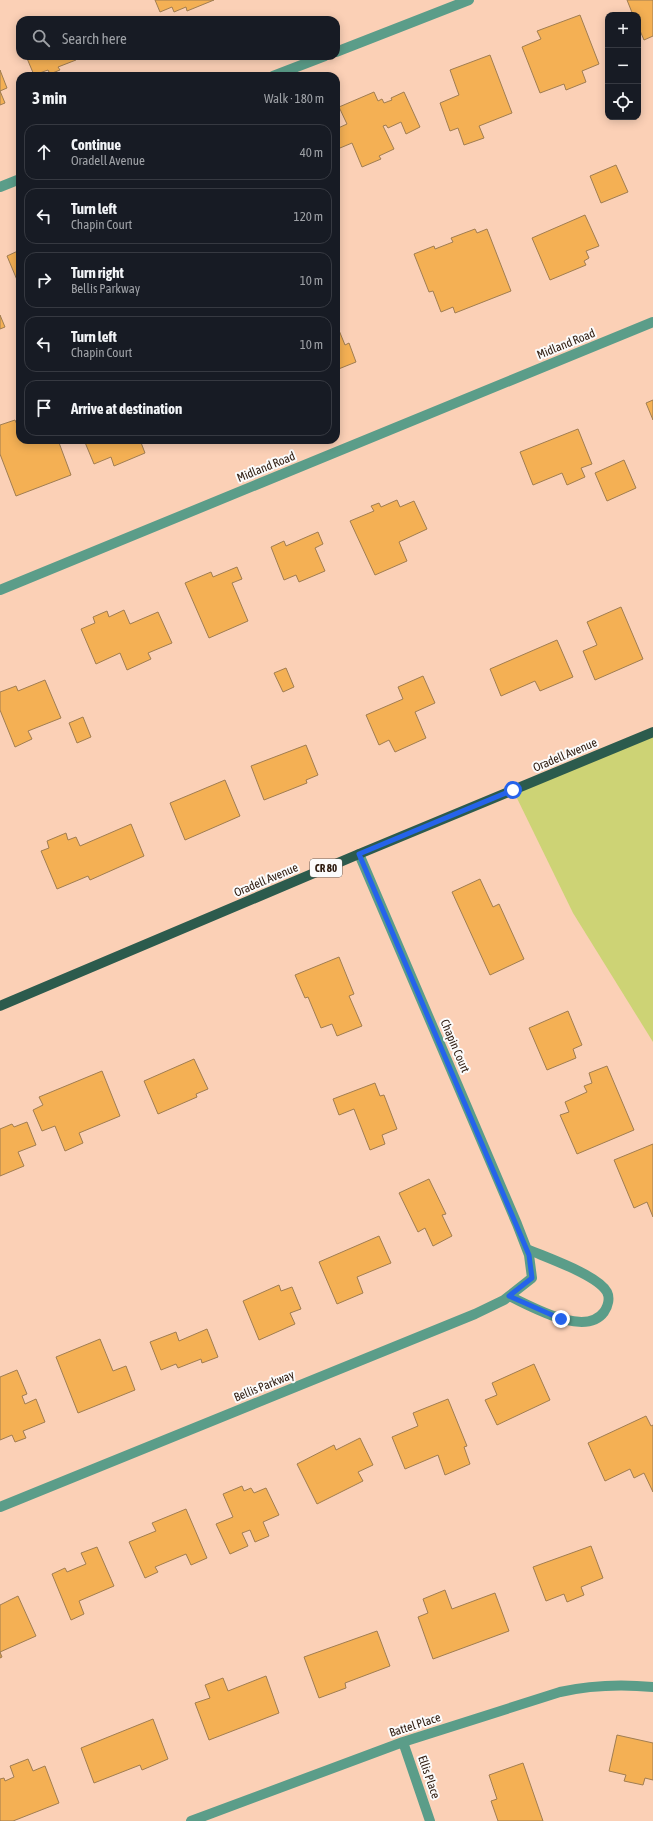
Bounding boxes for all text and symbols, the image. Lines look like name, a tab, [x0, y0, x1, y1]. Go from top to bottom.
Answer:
map controls	[605, 12, 641, 120]
button: +	[605, 12, 641, 48]
search box	[16, 16, 340, 60]
icon: search	[30, 27, 52, 49]
text: Search here	[62, 30, 127, 47]
button: −	[605, 48, 641, 84]
button: locate	[605, 84, 641, 120]
text: 3 min	[32, 88, 67, 108]
text: Walk · 180 m	[264, 91, 324, 106]
text: Continue	[71, 136, 121, 153]
icon: ahead	[33, 141, 55, 163]
text: 40 m	[300, 145, 323, 160]
text: Oradell Avenue	[71, 153, 145, 168]
text: Turn left	[71, 200, 117, 217]
icon: left	[33, 205, 55, 227]
text: 120 m	[294, 209, 323, 224]
text: Chapin Court	[71, 217, 132, 232]
text: Turn right	[71, 264, 124, 281]
icon: right	[33, 269, 55, 291]
text: 10 m	[300, 273, 323, 288]
text: Bellis Parkway	[71, 281, 140, 296]
street label: Midland Road	[535, 326, 597, 362]
text: Turn left	[71, 328, 117, 345]
icon: left	[33, 333, 55, 355]
text: 10 m	[300, 337, 323, 352]
text: Chapin Court	[71, 345, 132, 360]
icon: arrive	[33, 397, 55, 419]
text: Arrive at destination	[71, 400, 182, 417]
street label: Midland Road	[235, 449, 297, 485]
street label: Oradell Avenue	[531, 735, 599, 775]
route start	[504, 781, 522, 799]
road number: CR 80	[310, 859, 342, 877]
street label: Oradell Avenue	[232, 860, 300, 900]
street label: Chapin Court	[438, 1017, 473, 1075]
route end	[552, 1310, 570, 1328]
street label: Bellis Parkway	[232, 1368, 296, 1404]
street label: Battel Place	[388, 1710, 442, 1740]
street label: Ellis Place	[415, 1754, 443, 1800]

